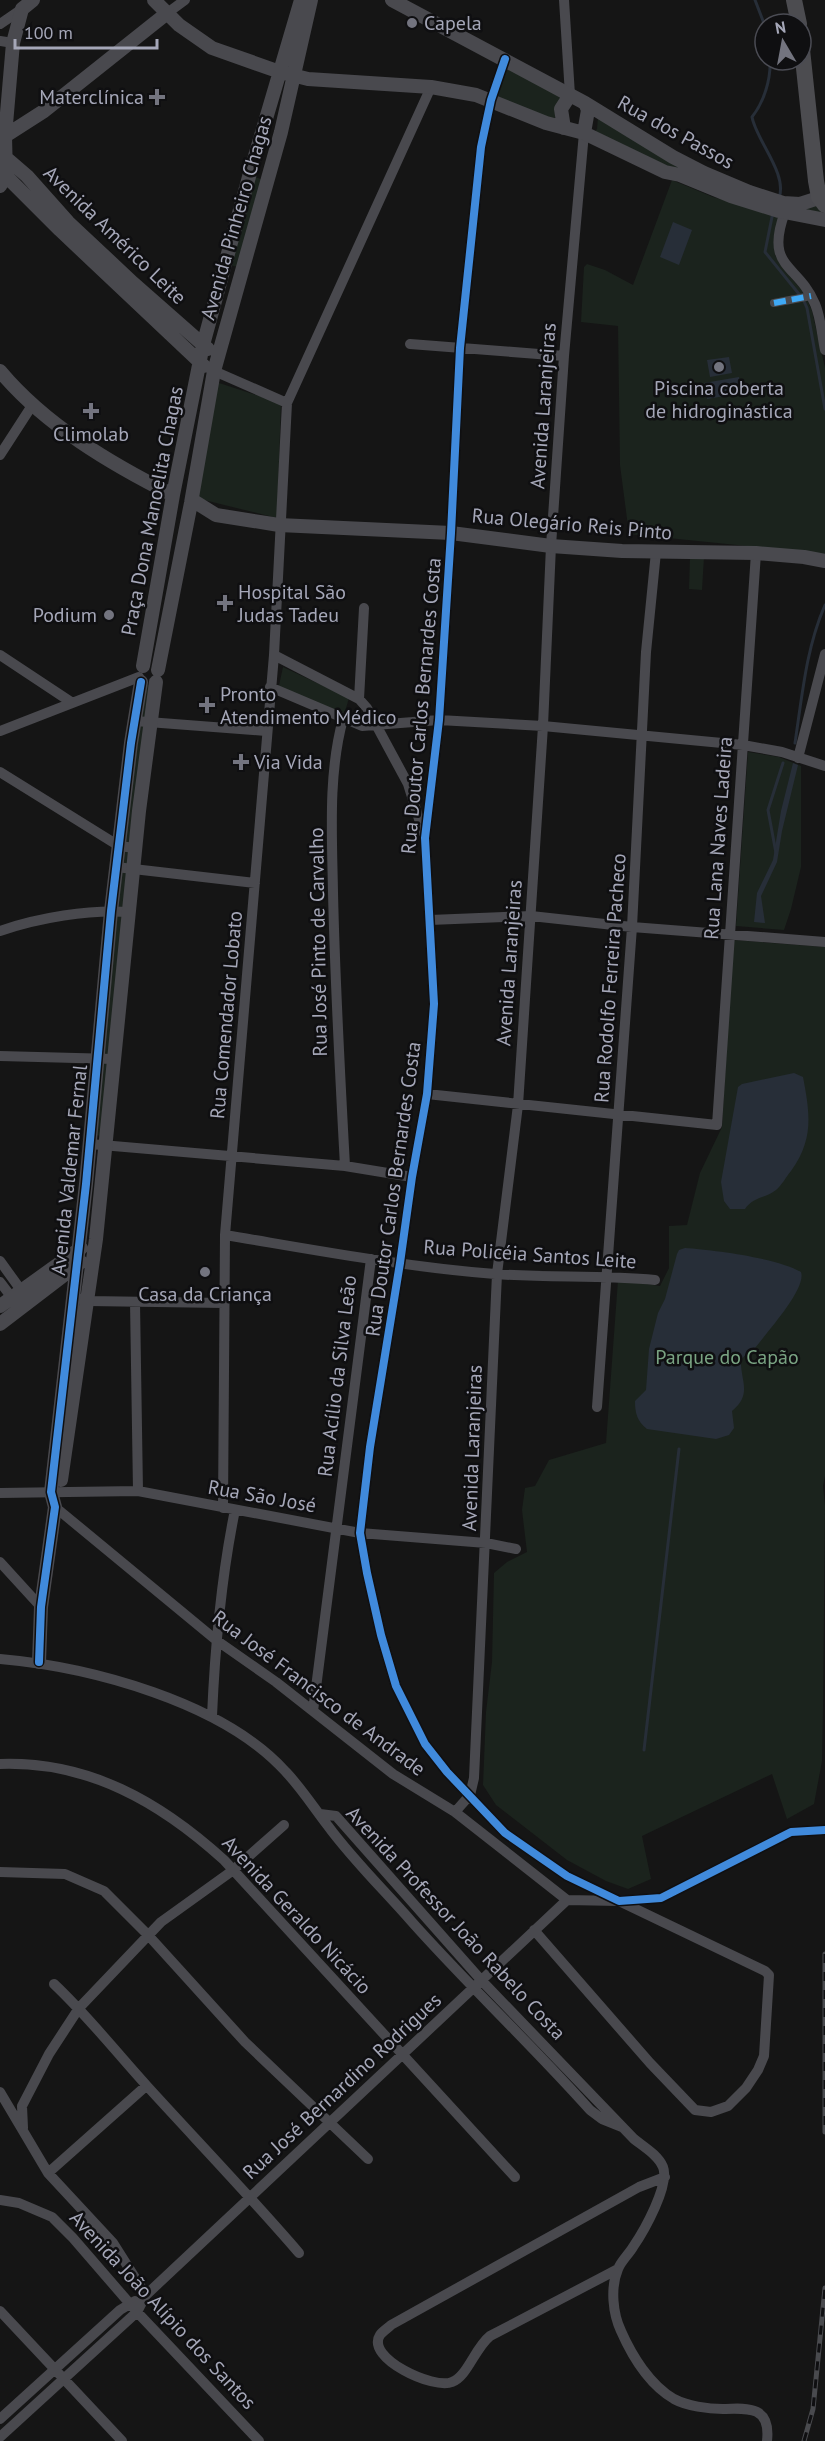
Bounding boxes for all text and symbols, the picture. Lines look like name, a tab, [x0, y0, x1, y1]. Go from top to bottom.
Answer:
place label: Capela	[424, 10, 482, 36]
scale bar	[15, 12, 158, 50]
north arrow	[753, 12, 813, 72]
marker: Capela	[405, 16, 419, 30]
text: N	[773, 16, 787, 38]
text: 100 m	[24, 21, 73, 44]
place label: Materclínica	[39, 84, 144, 110]
marker: Materclínica	[148, 88, 166, 106]
street label: Rua dos Passos	[613, 89, 739, 175]
street label: Avenida Pinheiro Chagas	[194, 113, 278, 323]
street label: Avenida Américo Leite	[38, 160, 192, 310]
street label: Avenida Laranjeiras	[524, 322, 562, 490]
marker: Piscina coberta de hidroginástica	[712, 360, 726, 374]
place label: Piscina coberta de hidroginástica	[645, 375, 793, 424]
street label: Praça Dona Manoelita Chagas	[115, 384, 189, 638]
marker: Climolab	[82, 402, 100, 420]
place label: Climolab	[53, 421, 129, 447]
street label: Rua Olegário Reis Pinto	[471, 502, 673, 546]
street label: Rua Doutor Carlos Bernardes Costa	[395, 557, 447, 855]
place label: Hospital São Judas Tadeu	[237, 579, 346, 628]
marker: Hospital São Judas Tadeu	[216, 594, 234, 612]
place label: Podium	[33, 602, 97, 628]
marker: Podium	[102, 608, 116, 622]
place label: Pronto Atendimento Médico	[220, 681, 397, 730]
marker: Pronto Atendimento Médico	[198, 696, 216, 714]
street label: Rua Lana Naves Ladeira	[698, 736, 738, 940]
place label: Via Vida	[253, 749, 323, 775]
marker: Via Vida	[232, 753, 250, 771]
street label: Rua José Pinto de Carvalho	[303, 827, 333, 1057]
street label: Rua Rodolfo Ferreira Pacheco	[588, 852, 632, 1104]
street label: Avenida Laranjeiras	[490, 879, 528, 1047]
street label: Rua Comendador Lobato	[204, 910, 248, 1120]
street label: Rua Doutor Carlos Bernardes Costa	[359, 1040, 427, 1338]
street label: Avenida Valdemar Fernal	[45, 1063, 93, 1277]
street label: Rua Policéia Santos Leite	[423, 1234, 637, 1274]
marker: Casa da Criança	[198, 1265, 212, 1279]
street label: Rua Acílio da Silva Leão	[312, 1274, 362, 1478]
place label: Casa da Criança	[138, 1281, 272, 1307]
park label: Parque do Capão	[655, 1344, 799, 1370]
street label: Avenida Laranjeiras	[456, 1364, 488, 1532]
street label: Rua São José	[206, 1474, 318, 1518]
street label: Rua José Francisco de Andrade	[207, 1604, 431, 1782]
street label: Avenida Professor João Rabelo Costa	[341, 1801, 571, 2045]
street label: Avenida Geraldo Nicácio	[217, 1830, 377, 2000]
street label: Rua José Bernardino Rodrigues	[237, 1987, 447, 2185]
street label: Avenida João Alípio dos Santos	[64, 2205, 262, 2415]

